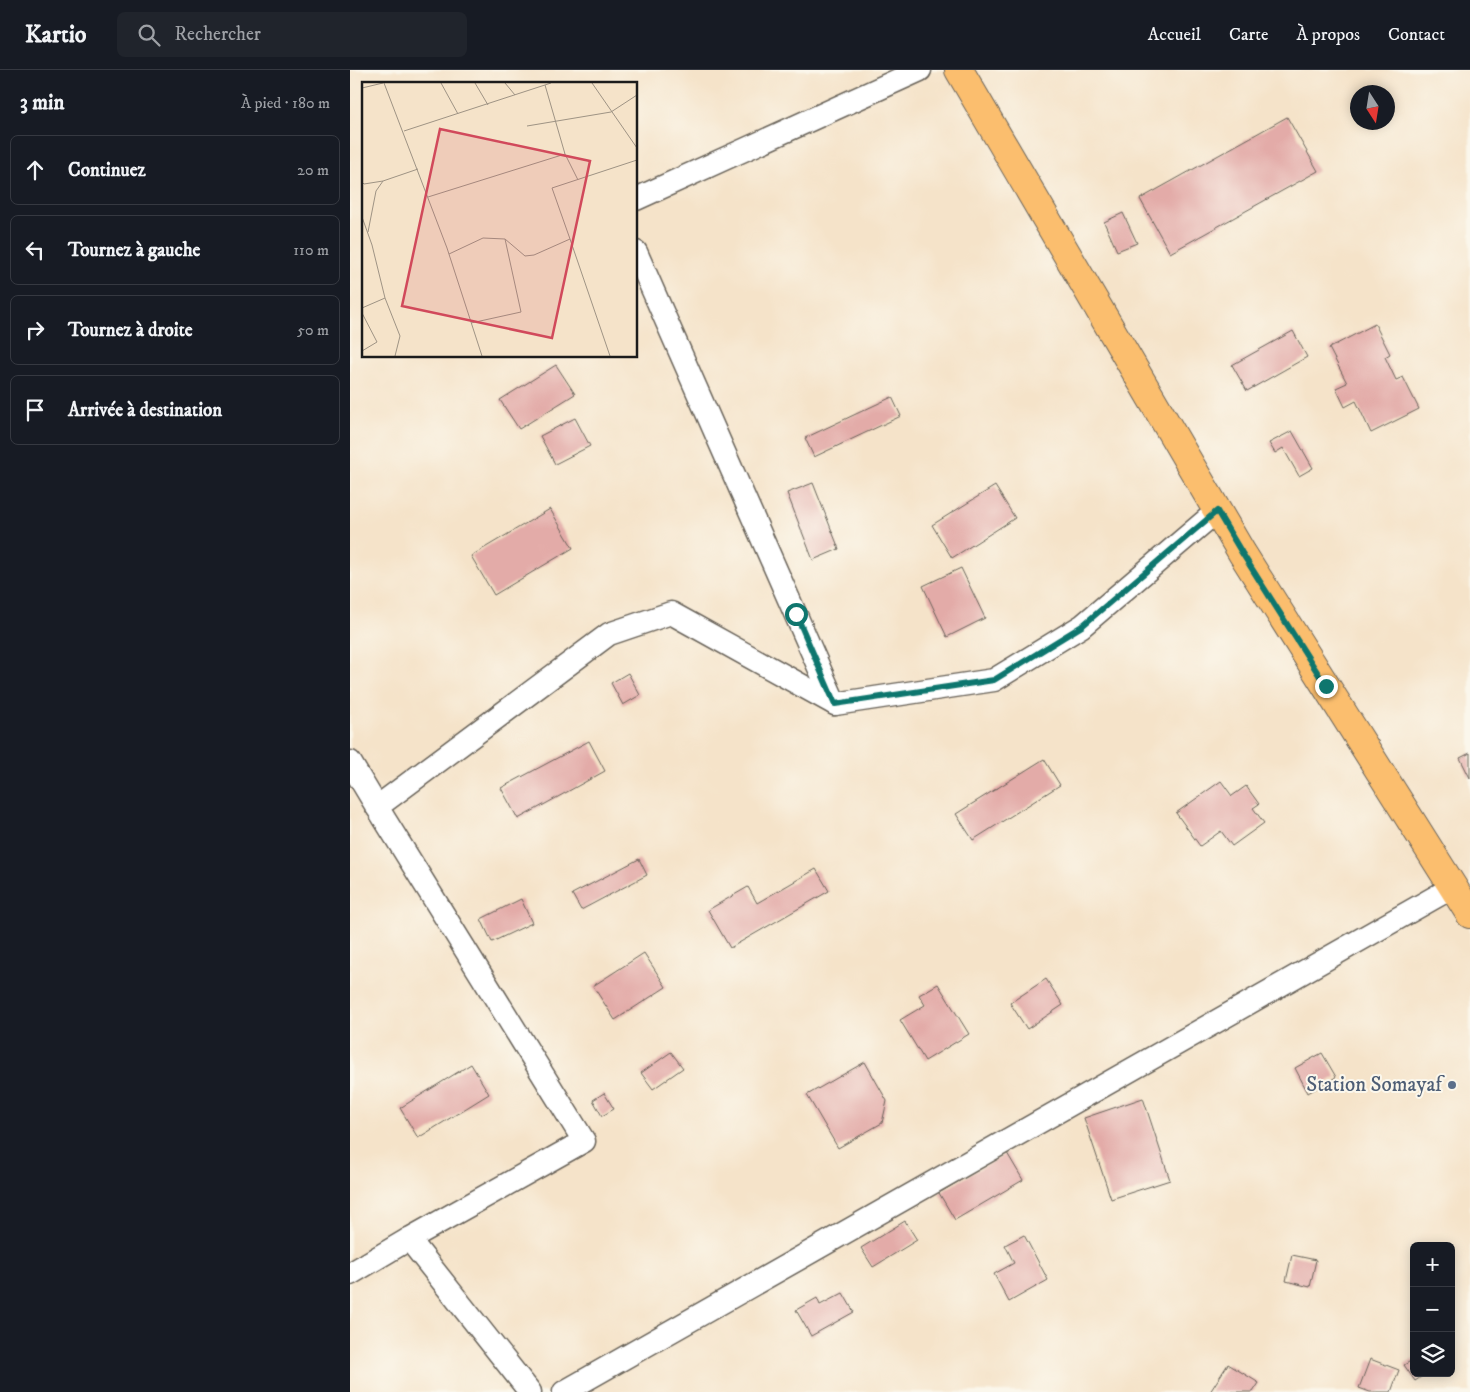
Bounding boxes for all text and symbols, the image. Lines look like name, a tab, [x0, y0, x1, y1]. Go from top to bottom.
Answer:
search box	[117, 12, 467, 57]
text: Kartio	[25, 20, 87, 50]
icon: search	[135, 21, 163, 49]
text: Rechercher	[175, 23, 261, 46]
text: Accueil	[1148, 24, 1201, 46]
text: Carte	[1229, 24, 1268, 46]
text: À propos	[1296, 24, 1360, 46]
text: Contact	[1388, 24, 1445, 46]
inset map	[362, 82, 638, 358]
north arrow	[1350, 85, 1395, 130]
text: 3 min	[20, 90, 65, 116]
text: À pied · 180 m	[241, 93, 330, 113]
icon: ahead	[21, 156, 49, 184]
text: Continuez	[68, 159, 146, 182]
text: 20 m	[297, 160, 329, 180]
icon: left	[21, 236, 49, 264]
text: Tournez à gauche	[68, 239, 200, 262]
text: 110 m	[293, 240, 329, 260]
icon: right	[21, 316, 49, 344]
text: Tournez à droite	[68, 319, 193, 342]
text: 50 m	[297, 320, 329, 340]
icon: arrive	[21, 396, 49, 424]
text: Arrivée à destination	[68, 399, 222, 422]
route start	[785, 603, 808, 626]
route end	[1315, 675, 1338, 698]
place label: Station Somayaf	[1306, 1072, 1445, 1098]
marker: Station Somayaf	[1446, 1079, 1458, 1091]
map controls	[1410, 1242, 1455, 1377]
button: +	[1410, 1242, 1455, 1287]
button: −	[1410, 1287, 1455, 1332]
button: layers	[1410, 1332, 1455, 1377]

